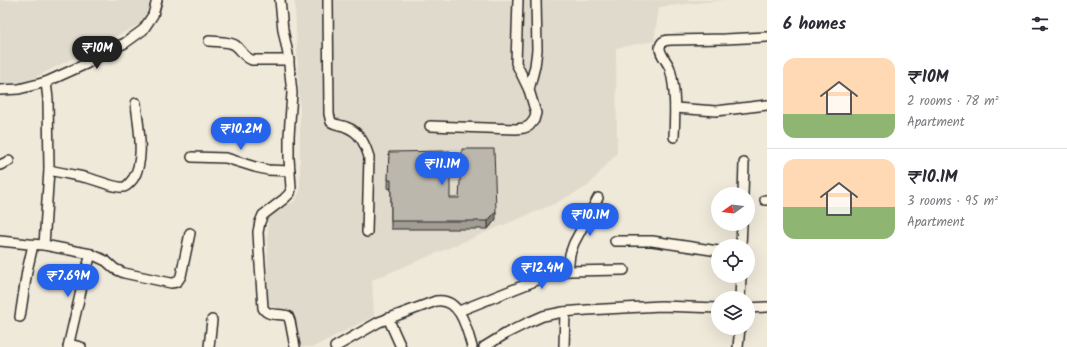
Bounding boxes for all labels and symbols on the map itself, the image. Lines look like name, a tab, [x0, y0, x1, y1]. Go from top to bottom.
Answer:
pin: ₹10M	[73, 36, 121, 70]
pin: ₹10.2M	[208, 117, 274, 151]
pin: ₹11.1M	[409, 152, 475, 186]
north arrow	[711, 187, 755, 231]
pin: ₹10.1M	[557, 203, 623, 237]
pin: ₹12.4M	[509, 256, 575, 290]
pin: ₹7.69M	[35, 264, 101, 298]

